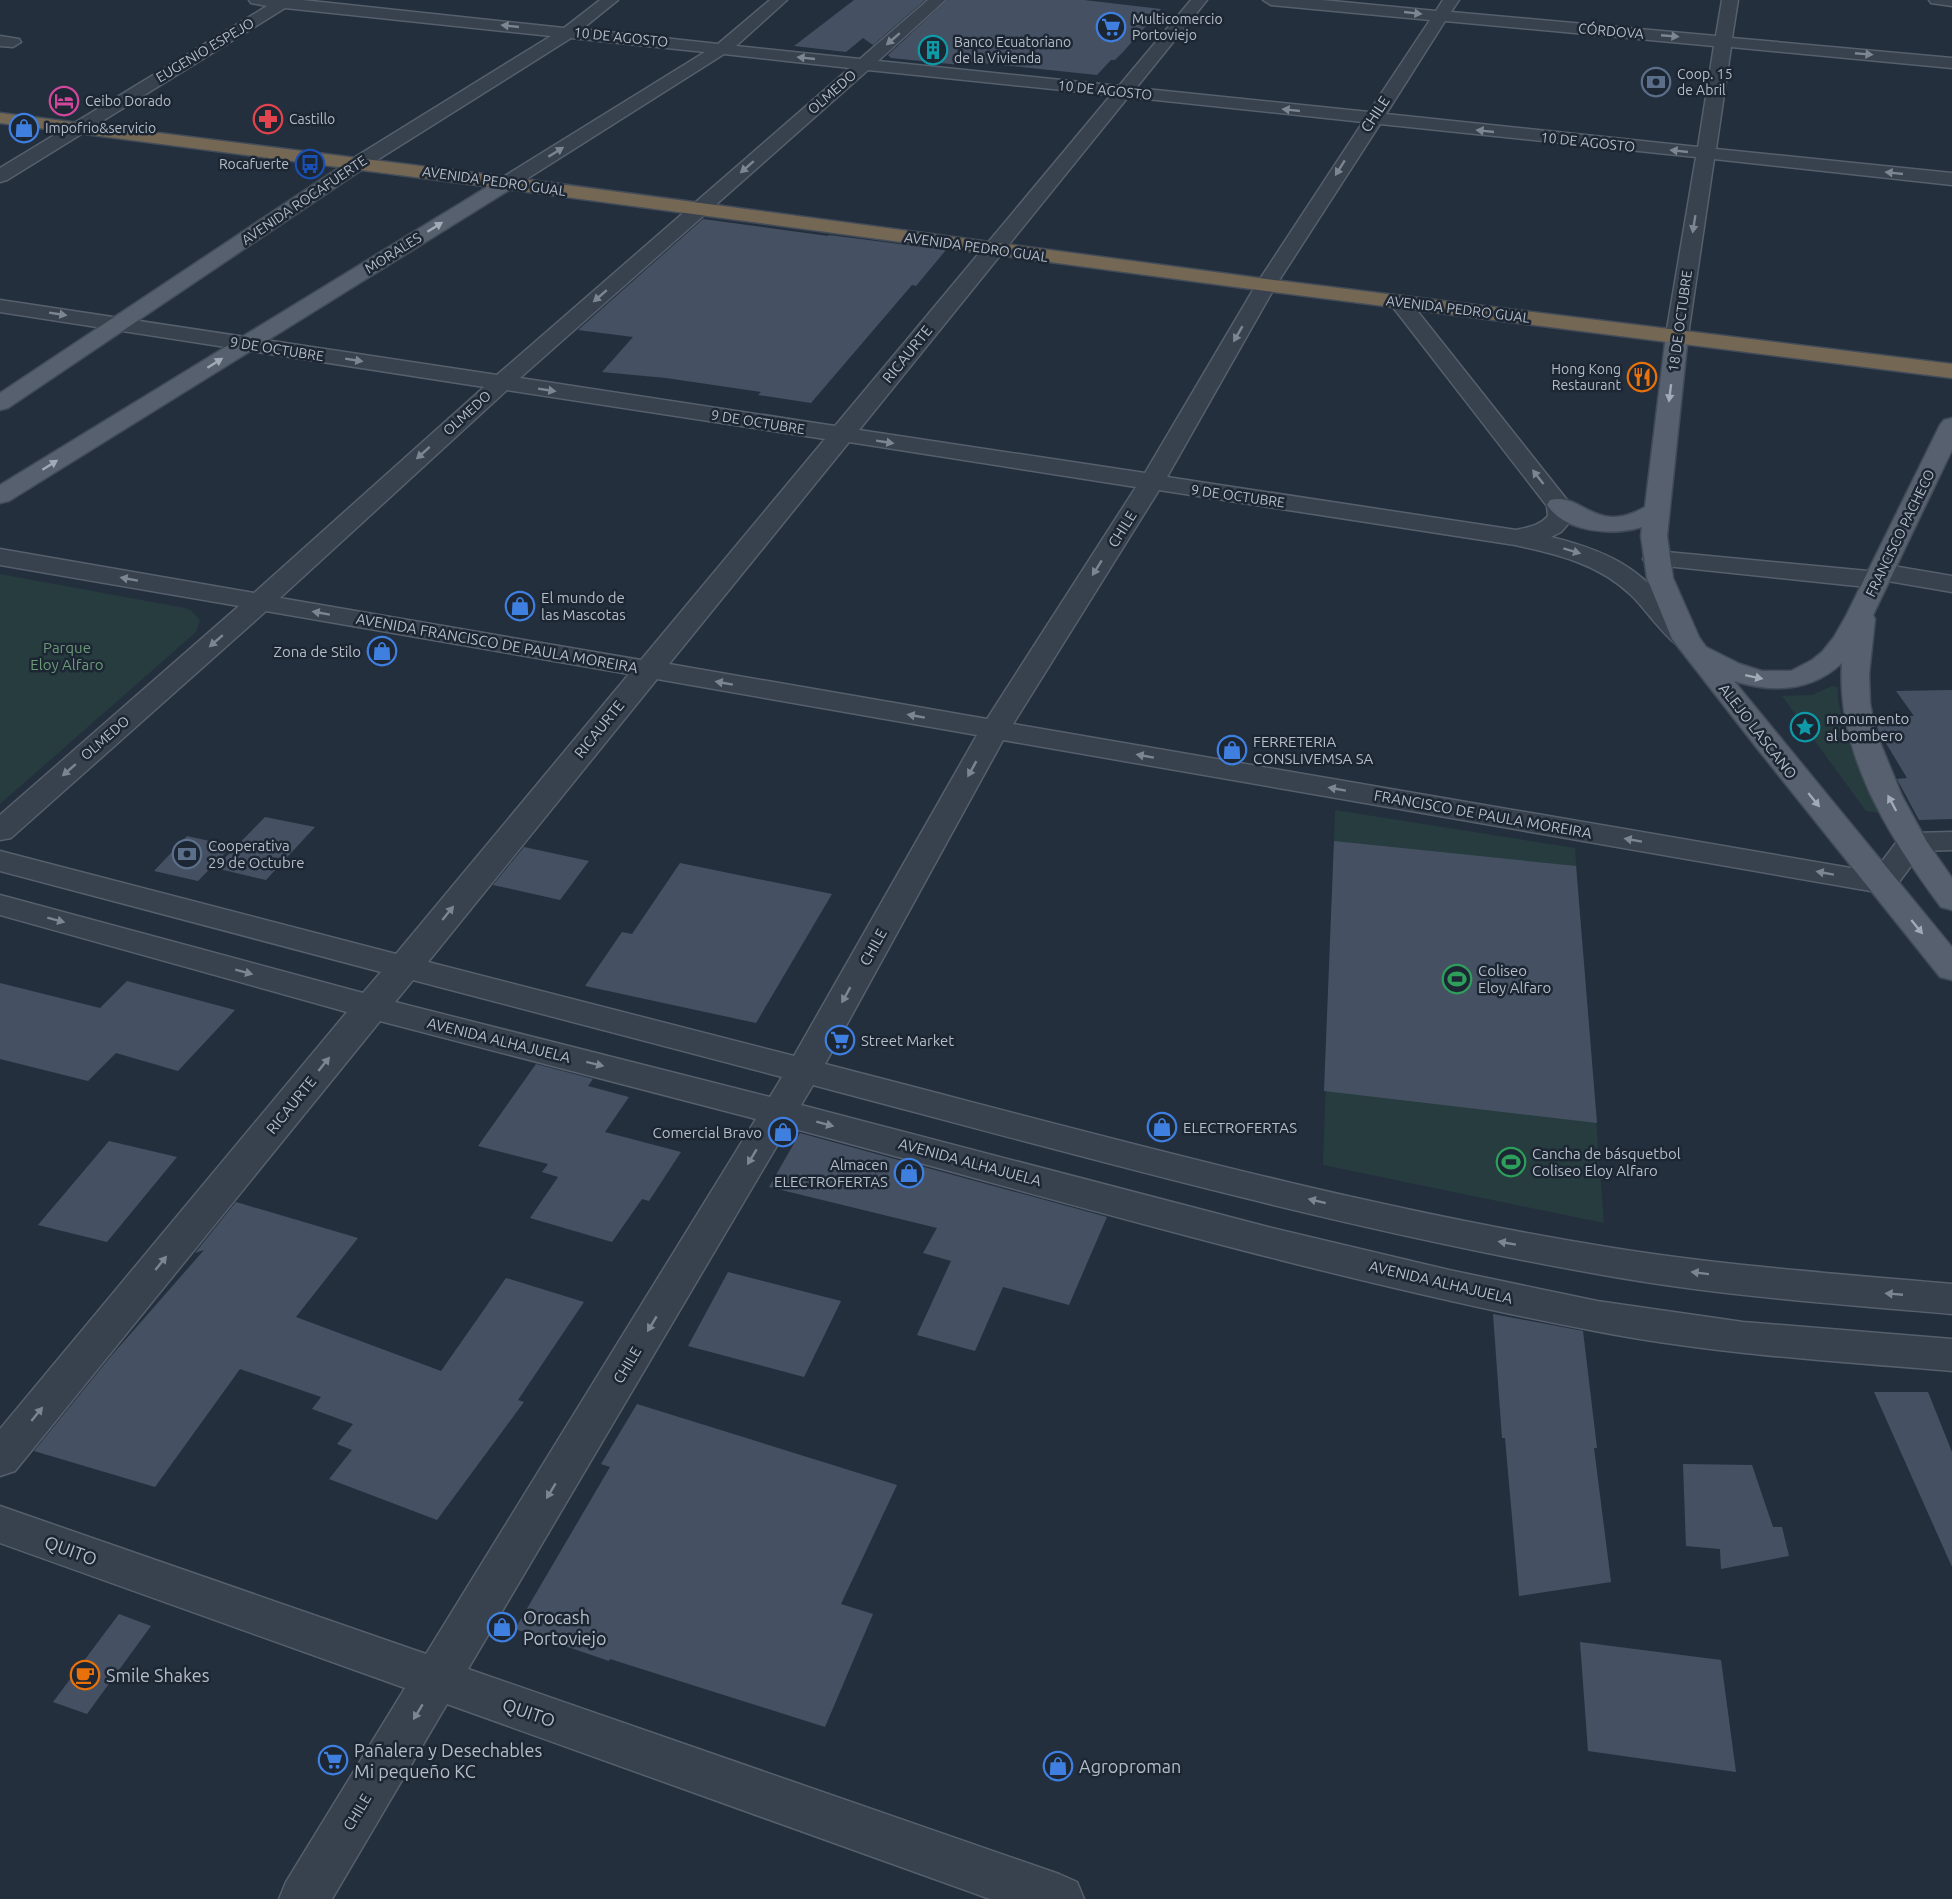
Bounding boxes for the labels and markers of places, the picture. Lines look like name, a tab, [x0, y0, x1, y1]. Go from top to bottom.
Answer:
supermarket icon: Multicomercio Portoviejo	[1095, 11, 1127, 43]
place label: Multicomercio Portoviejo	[1132, 11, 1223, 43]
building icon: Banco Ecuatoriano de la Vivienda	[917, 34, 949, 66]
place label: Banco Ecuatoriano de la Vivienda	[954, 34, 1071, 66]
bank icon: Coop. 15 de Abril	[1640, 66, 1672, 98]
place label: Coop. 15 de Abril	[1677, 66, 1733, 98]
hotel icon: Ceibo Dorado	[48, 85, 80, 117]
place label: Ceibo Dorado	[85, 93, 171, 109]
pharmacy icon: Castillo	[252, 103, 284, 135]
place label: Castillo	[289, 111, 335, 127]
shop icon: Impofrio&servicio	[8, 112, 40, 144]
place label: Impofrio&servicio	[45, 120, 156, 136]
bus stop icon: Rocafuerte	[294, 148, 326, 180]
place label: Rocafuerte	[219, 156, 289, 172]
place label: Hong Kong Restaurant	[1551, 361, 1621, 393]
restaurant icon: Hong Kong Restaurant	[1626, 361, 1658, 393]
place label: El mundo de las Mascotas	[541, 589, 626, 623]
shop icon: El mundo de las Mascotas	[504, 590, 536, 622]
shop icon: Zona de Stilo	[366, 635, 398, 667]
place label: Zona de Stilo	[274, 643, 361, 660]
place label: monumento al bombero	[1826, 710, 1909, 744]
place icon: monumento al bombero	[1789, 711, 1821, 743]
place label: FERRETERIA CONSLIVEMSA SA	[1253, 733, 1374, 767]
shop icon: FERRETERIA CONSLIVEMSA SA	[1216, 734, 1248, 766]
place label: Cooperativa 29 de Octubre	[208, 837, 305, 871]
bank icon: Cooperativa 29 de Octubre	[171, 838, 203, 870]
place label: Coliseo Eloy Alfaro	[1478, 962, 1551, 996]
sports icon: Coliseo Eloy Alfaro	[1441, 963, 1473, 995]
supermarket icon: Street Market	[824, 1024, 856, 1056]
place label: Street Market	[861, 1032, 954, 1049]
shop icon: ELECTROFERTAS	[1146, 1111, 1178, 1143]
shop icon: Comercial Bravo	[767, 1116, 799, 1148]
place label: ELECTROFERTAS	[1183, 1119, 1297, 1136]
place label: Comercial Bravo	[652, 1124, 762, 1141]
place label: Cancha de básquetbol Coliseo Eloy Alfaro	[1532, 1145, 1681, 1179]
sports icon: Cancha de básquetbol Coliseo Eloy Alfaro	[1495, 1146, 1527, 1178]
place label: Almacen ELECTROFERTAS	[774, 1156, 888, 1190]
shop icon: Almacen ELECTROFERTAS	[893, 1157, 925, 1189]
place label: Orocash Portoviejo	[523, 1607, 606, 1648]
shop icon: Orocash Portoviejo	[486, 1611, 518, 1643]
cafe icon: Smile Shakes	[69, 1659, 101, 1691]
place label: Smile Shakes	[106, 1665, 210, 1685]
place label: Pañalera y Desechables Mi pequeño KC	[354, 1740, 542, 1781]
supermarket icon: Pañalera y Desechables Mi pequeño KC	[317, 1744, 349, 1776]
shop icon: Agroproman	[1042, 1750, 1074, 1782]
place label: Agroproman	[1079, 1756, 1181, 1776]

